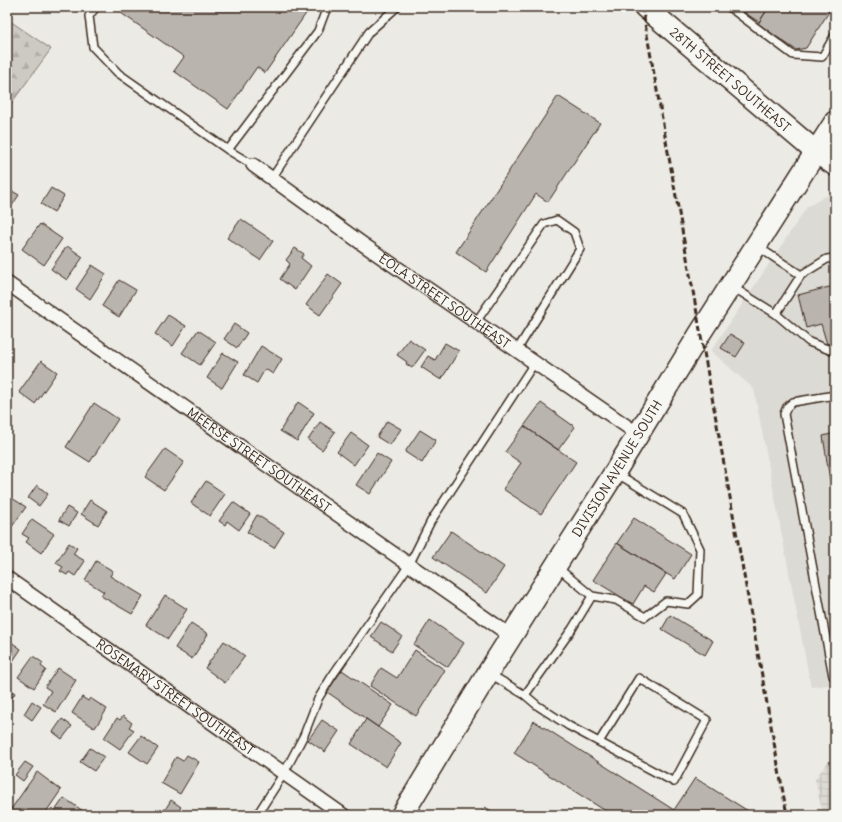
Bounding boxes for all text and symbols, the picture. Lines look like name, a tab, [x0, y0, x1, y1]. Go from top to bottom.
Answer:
street label: 28TH STREET SOUTHEAST	[666, 24, 794, 136]
street label: EOLA STREET SOUTHEAST	[376, 250, 514, 353]
street label: DIVISION AVENUE SOUTH	[568, 397, 666, 540]
street label: MEERSE STREET SOUTHEAST	[184, 404, 334, 517]
street label: ROSEMARY STREET SOUTHEAST	[92, 635, 258, 759]

